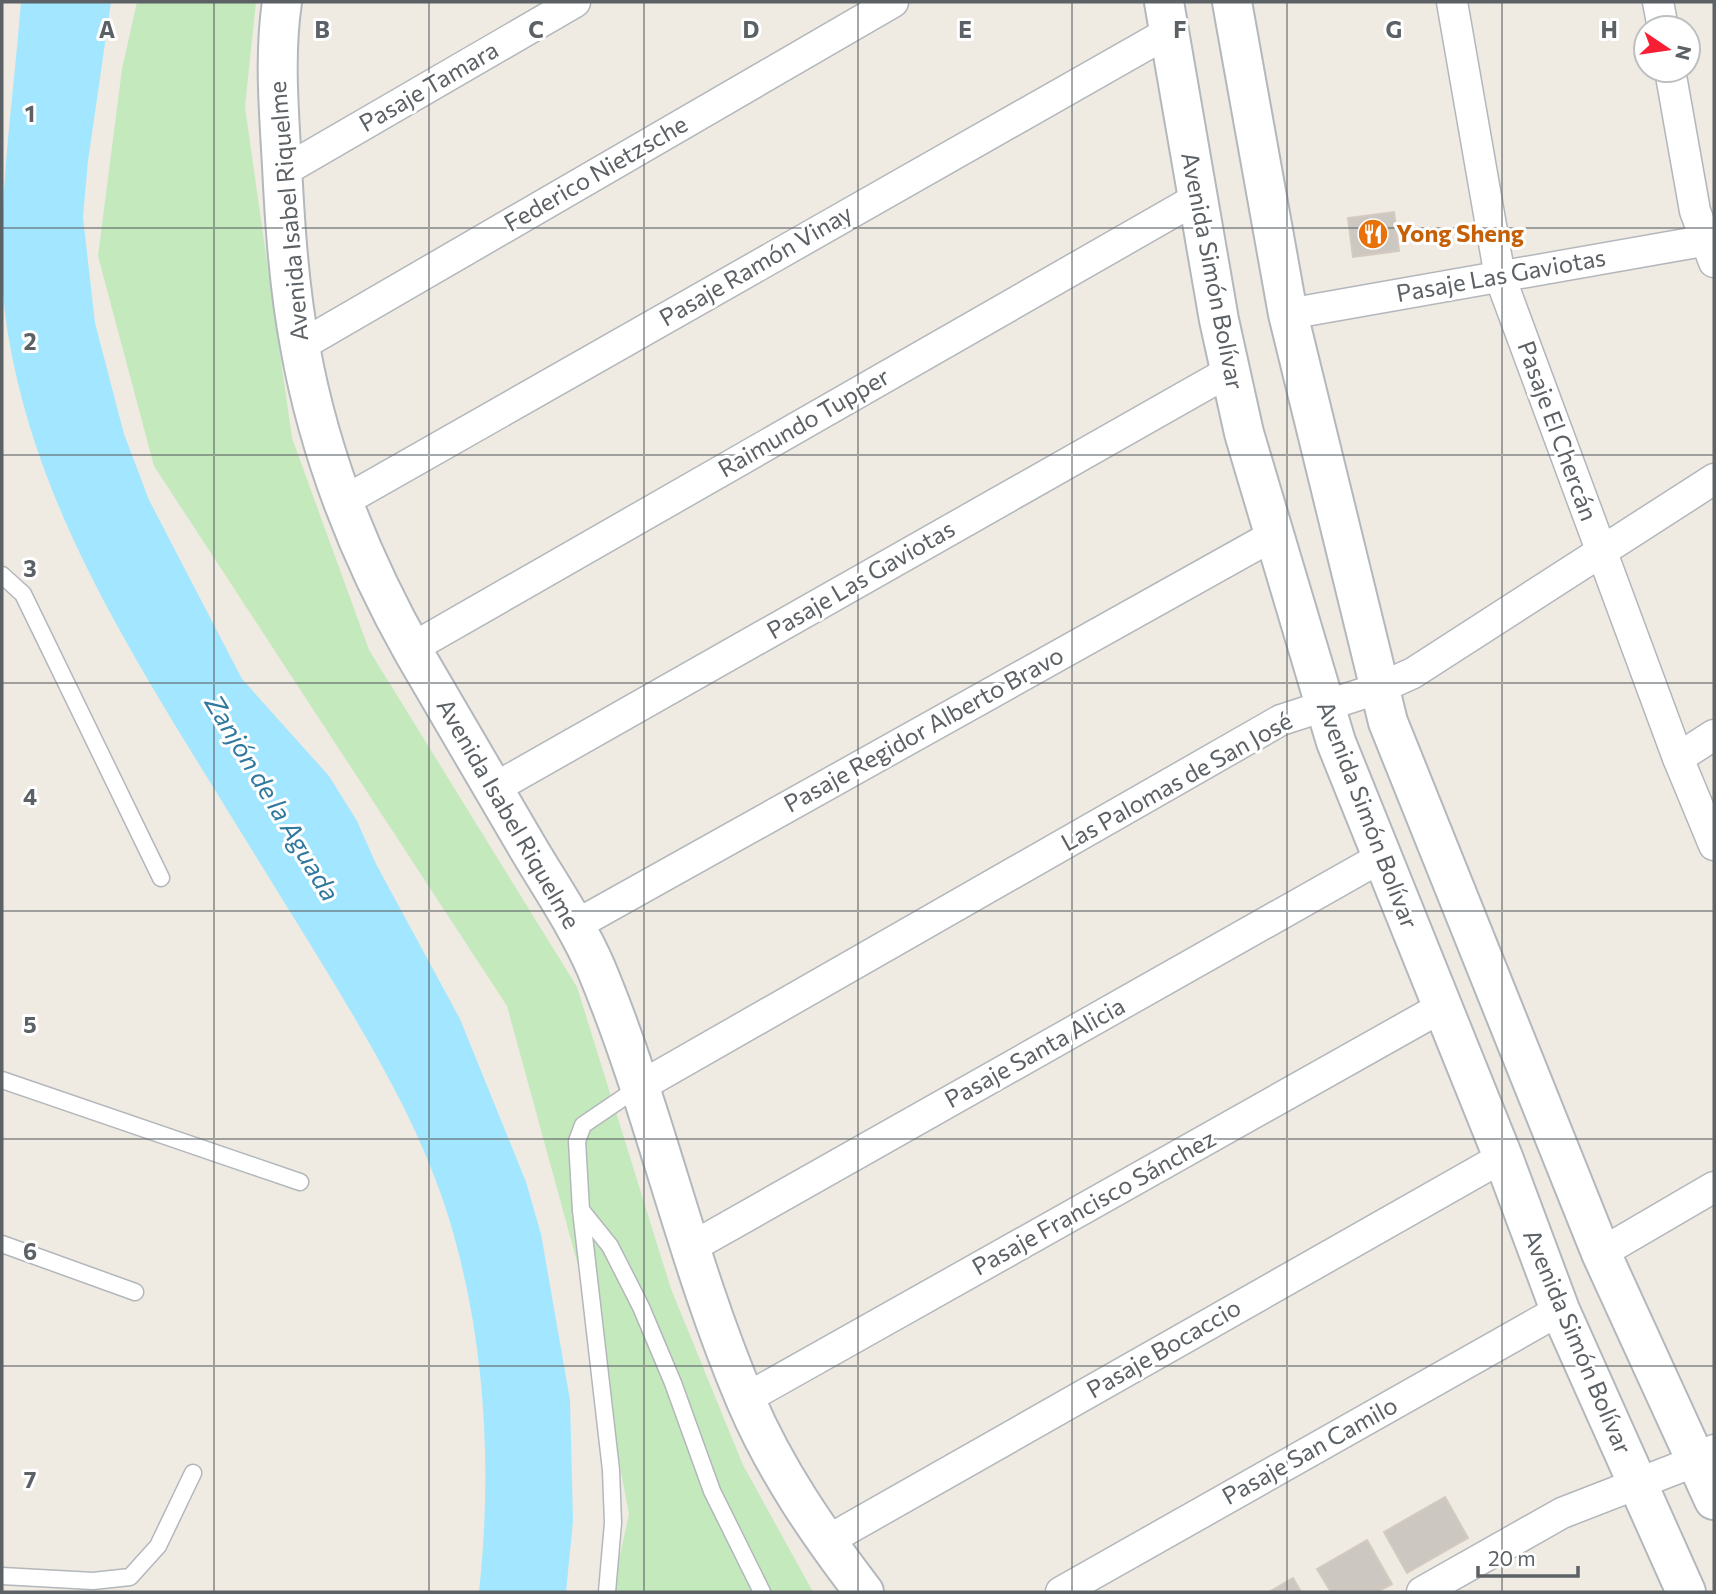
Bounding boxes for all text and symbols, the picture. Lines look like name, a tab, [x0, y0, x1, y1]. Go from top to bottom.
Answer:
north arrow	[1632, 14, 1702, 84]
text: A	[99, 15, 116, 43]
text: B	[314, 15, 330, 43]
text: C	[528, 15, 544, 43]
text: D	[743, 15, 760, 43]
text: E	[958, 15, 972, 43]
text: F	[1173, 15, 1187, 43]
text: G	[1386, 15, 1402, 43]
text: H	[1600, 15, 1618, 43]
street label: Pasaje Tamara	[354, 34, 503, 137]
text: N	[1671, 43, 1697, 62]
street label: Avenida Isabel Riquelme	[262, 80, 313, 342]
text: 1	[25, 99, 35, 127]
street label: Federico Nietzsche	[498, 108, 692, 237]
street label: Avenida Simón Bolívar	[1176, 150, 1251, 392]
street label: Pasaje Ramón Vinay	[654, 198, 857, 332]
restaurant icon: Yong Sheng	[1356, 217, 1390, 251]
place label: Yong Sheng	[1396, 218, 1524, 247]
street label: Pasaje Las Gaviotas	[1394, 242, 1608, 307]
text: 2	[23, 327, 37, 355]
street label: Pasaje El Chercán	[1512, 336, 1604, 524]
street label: Raimundo Tupper	[712, 361, 894, 483]
street label: Pasaje Las Gaviotas	[761, 513, 959, 644]
text: 3	[23, 554, 37, 582]
street label: Pasaje Regidor Alberto Bravo	[778, 640, 1068, 818]
water label: Zanjón de la Aguada	[199, 688, 347, 906]
street label: Avenida Isabel Riquelme	[432, 693, 587, 933]
street label: Avenida Simón Bolívar	[1312, 697, 1425, 933]
street label: Las Palomas de San José	[1056, 705, 1297, 856]
text: 4	[23, 782, 37, 810]
street label: Pasaje Santa Alicia	[939, 990, 1129, 1113]
text: 5	[23, 1010, 37, 1038]
street label: Pasaje Francisco Sánchez	[967, 1123, 1220, 1281]
street label: Avenida Simón Bolívar	[1518, 1225, 1639, 1459]
text: 6	[23, 1237, 37, 1265]
street label: Pasaje Bocaccio	[1081, 1292, 1245, 1404]
street label: Pasaje San Camilo	[1217, 1389, 1402, 1510]
text: 7	[24, 1465, 36, 1493]
scale bar	[1478, 1534, 1578, 1578]
text: 20 m	[1488, 1545, 1536, 1570]

